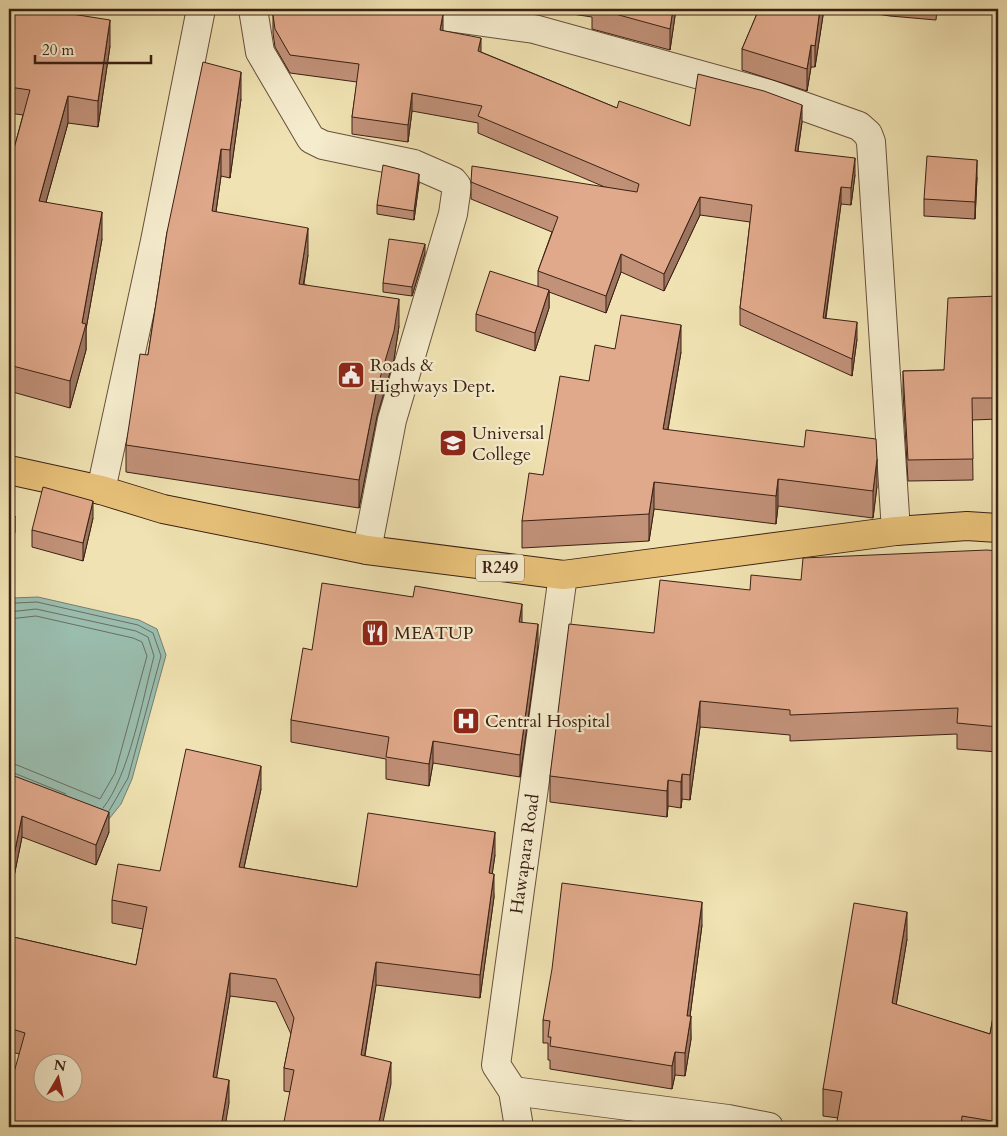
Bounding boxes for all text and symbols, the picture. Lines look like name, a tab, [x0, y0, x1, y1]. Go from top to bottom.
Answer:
scale bar	[35, 32, 151, 64]
text: 20 m	[42, 40, 74, 60]
place label: Roads & Highways Dept.	[370, 353, 495, 399]
public building icon: Roads & Highways Dept.	[336, 360, 366, 390]
place label: Universal College	[472, 421, 545, 467]
school or university icon: Universal College	[438, 428, 468, 458]
road number: R249	[476, 554, 524, 582]
restaurant icon: MEATUP	[360, 618, 390, 648]
place label: MEATUP	[394, 621, 474, 646]
hospital icon: Central Hospital	[451, 706, 481, 736]
place label: Central Hospital	[485, 709, 611, 734]
street label: Hawapara Road	[504, 792, 546, 916]
north arrow	[32, 1054, 82, 1104]
text: N	[52, 1055, 67, 1076]

